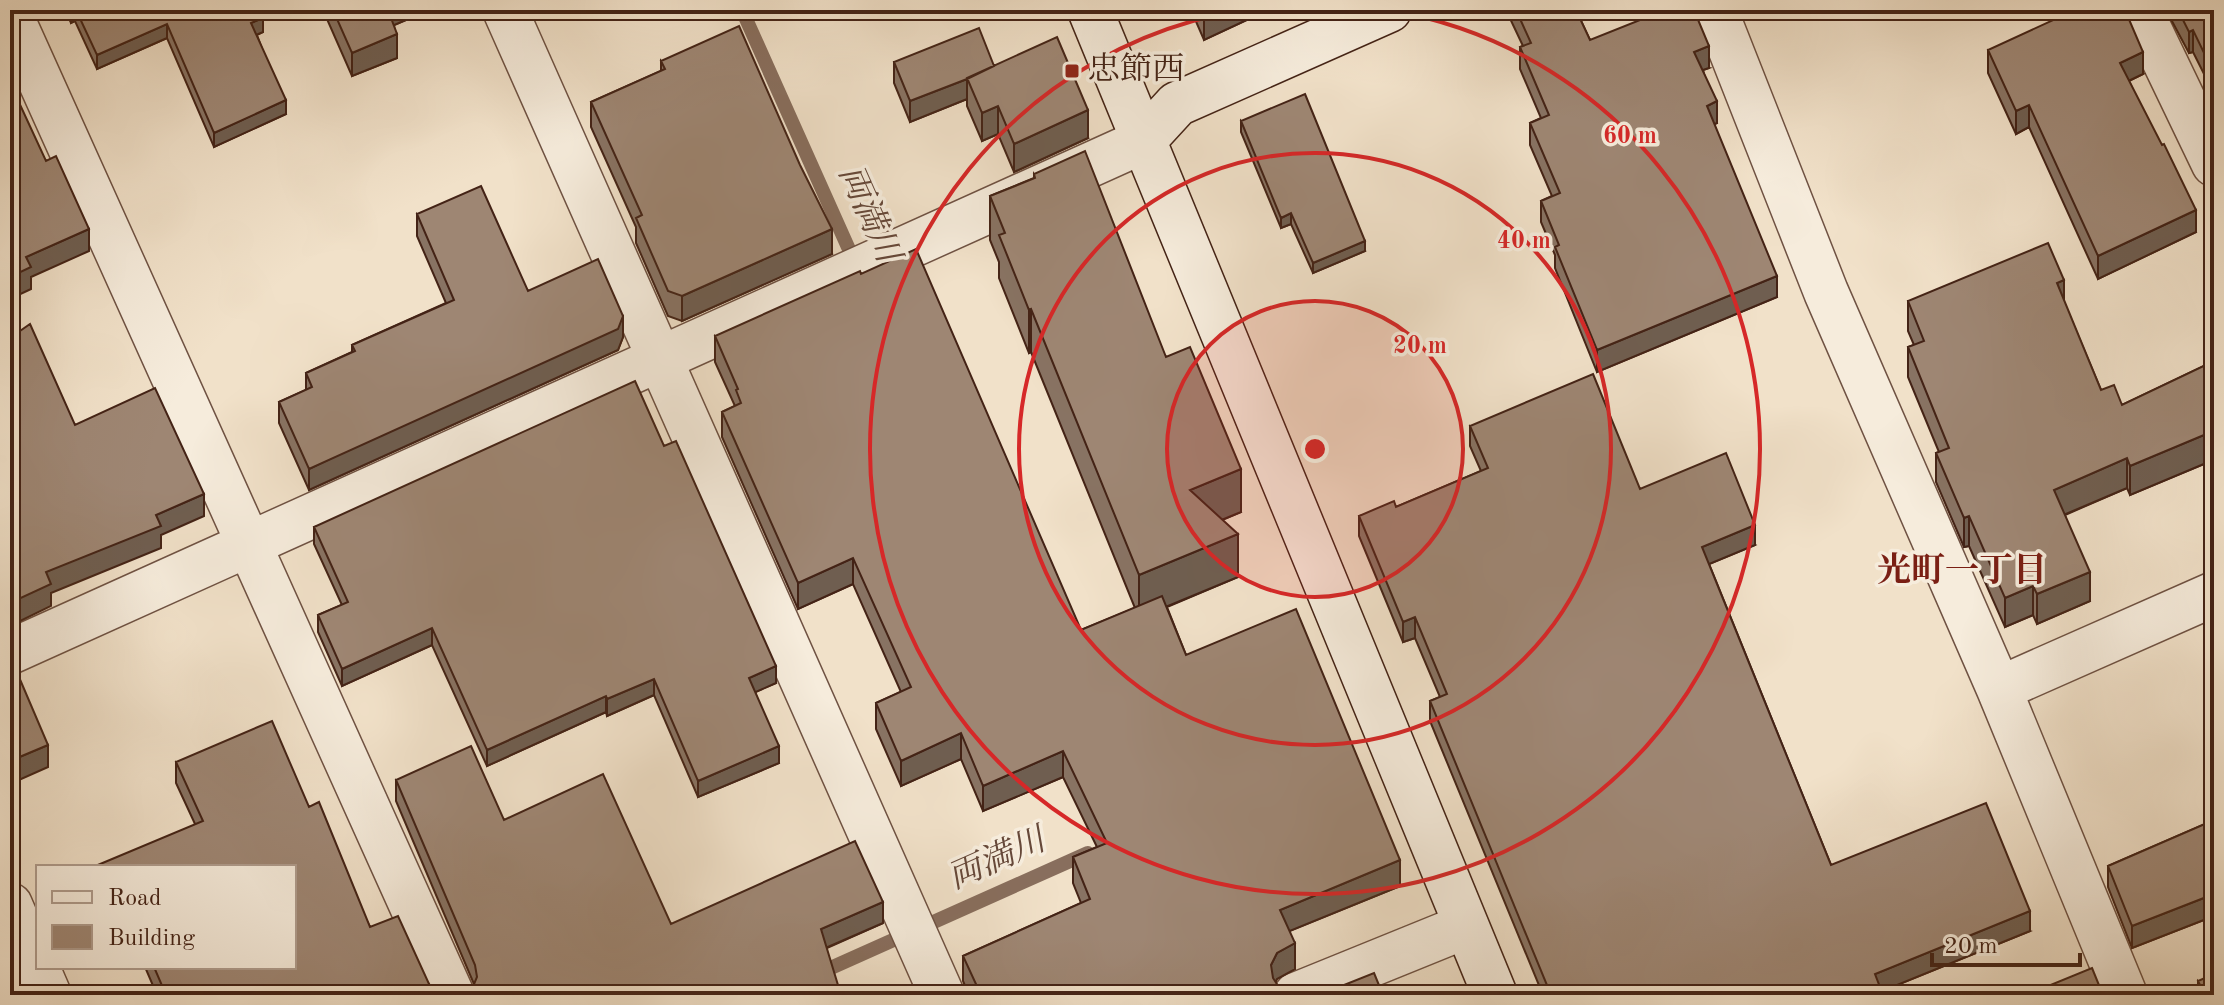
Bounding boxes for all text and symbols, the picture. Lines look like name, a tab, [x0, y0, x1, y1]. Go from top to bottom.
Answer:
place label: 忠節西	[1088, 52, 1184, 87]
marker: 忠節西	[1063, 62, 1081, 80]
text: 60 m	[1603, 125, 1657, 149]
water label: 両満川	[832, 159, 909, 271]
text: 40 m	[1497, 230, 1551, 254]
text: 20 m	[1393, 335, 1447, 359]
centre of rings	[1301, 435, 1329, 463]
district label: 光町一丁目	[1877, 552, 2047, 589]
water label: 両満川	[942, 819, 1054, 896]
legend	[36, 865, 296, 969]
text: Road	[108, 887, 161, 911]
scale bar	[1932, 917, 2080, 967]
text: Building	[108, 927, 195, 951]
text: 20 m	[1944, 935, 1998, 959]

